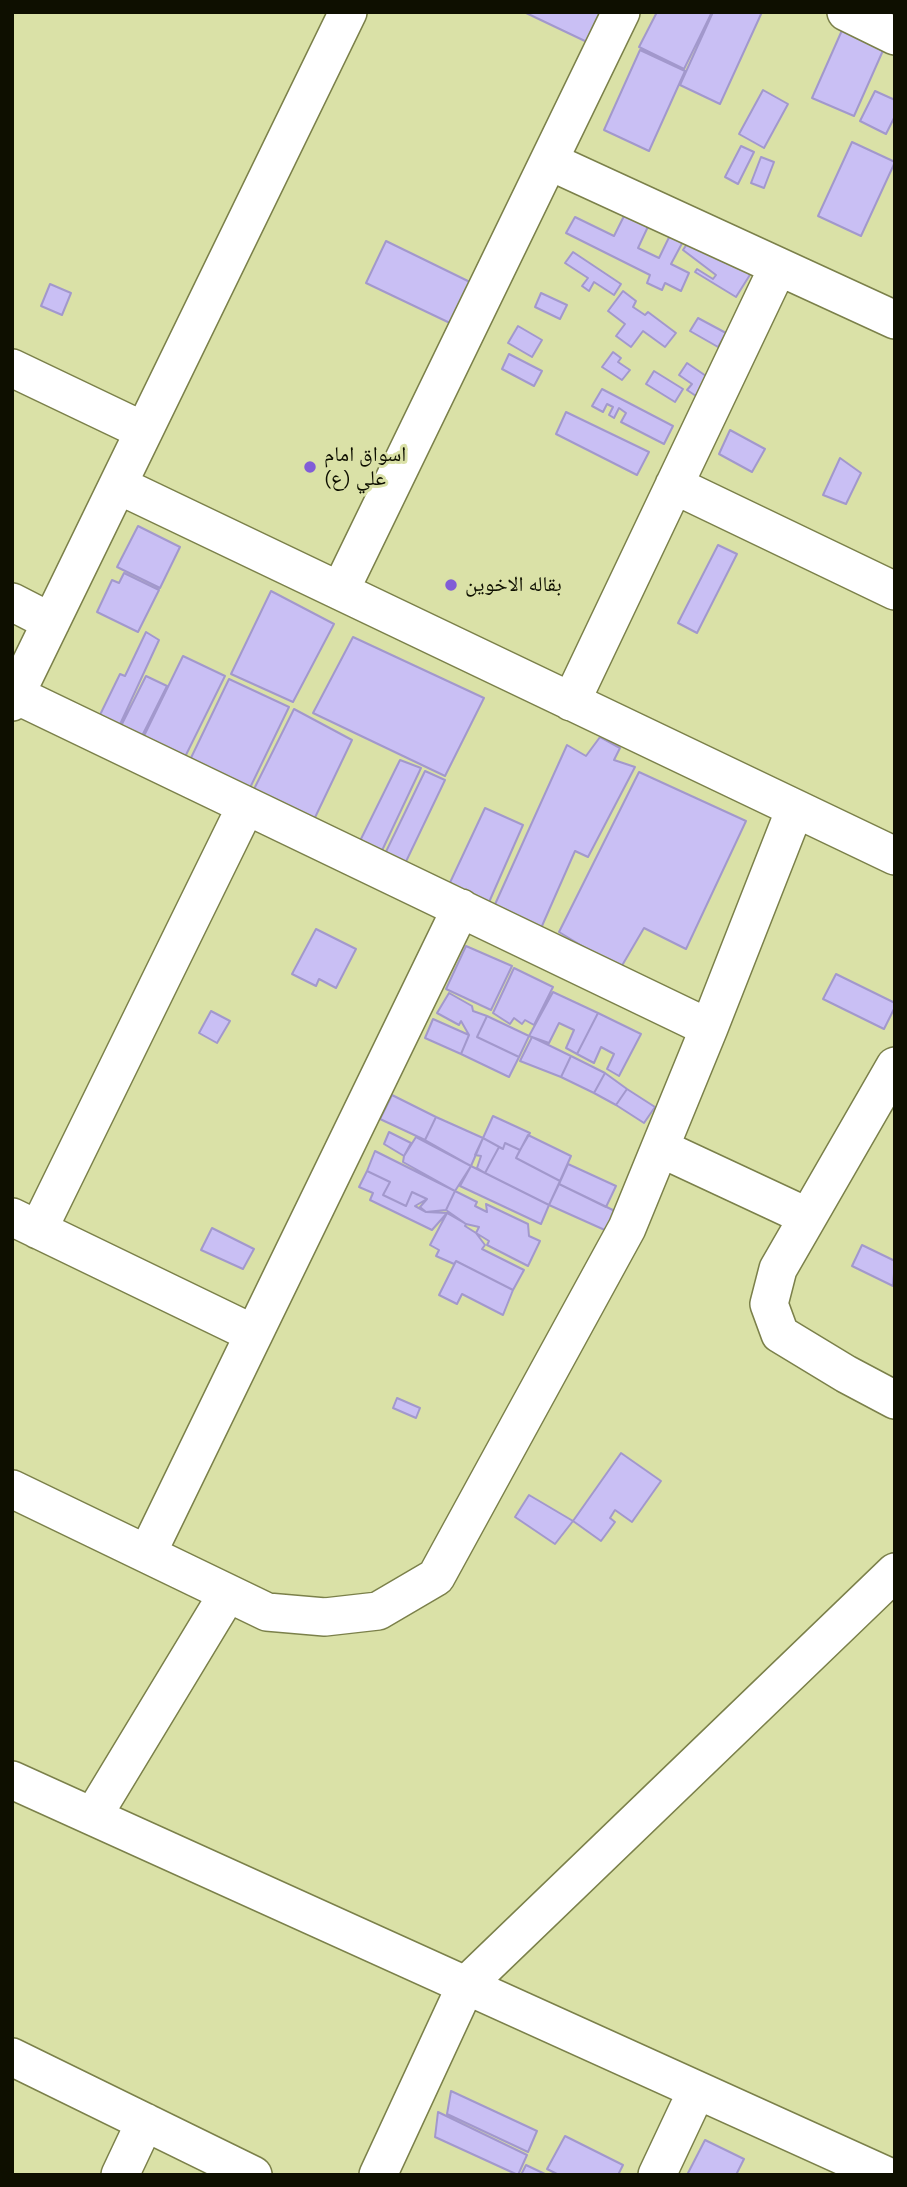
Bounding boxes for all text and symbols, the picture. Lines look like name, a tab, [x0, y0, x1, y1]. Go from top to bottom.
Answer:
place label: اسواق امام علي (ع)	[324, 442, 406, 492]
marker: اسواق امام علي (ع)	[302, 459, 318, 475]
place label: بقاله الاخوين	[465, 572, 562, 598]
marker: بقاله الاخوين	[443, 577, 459, 593]

